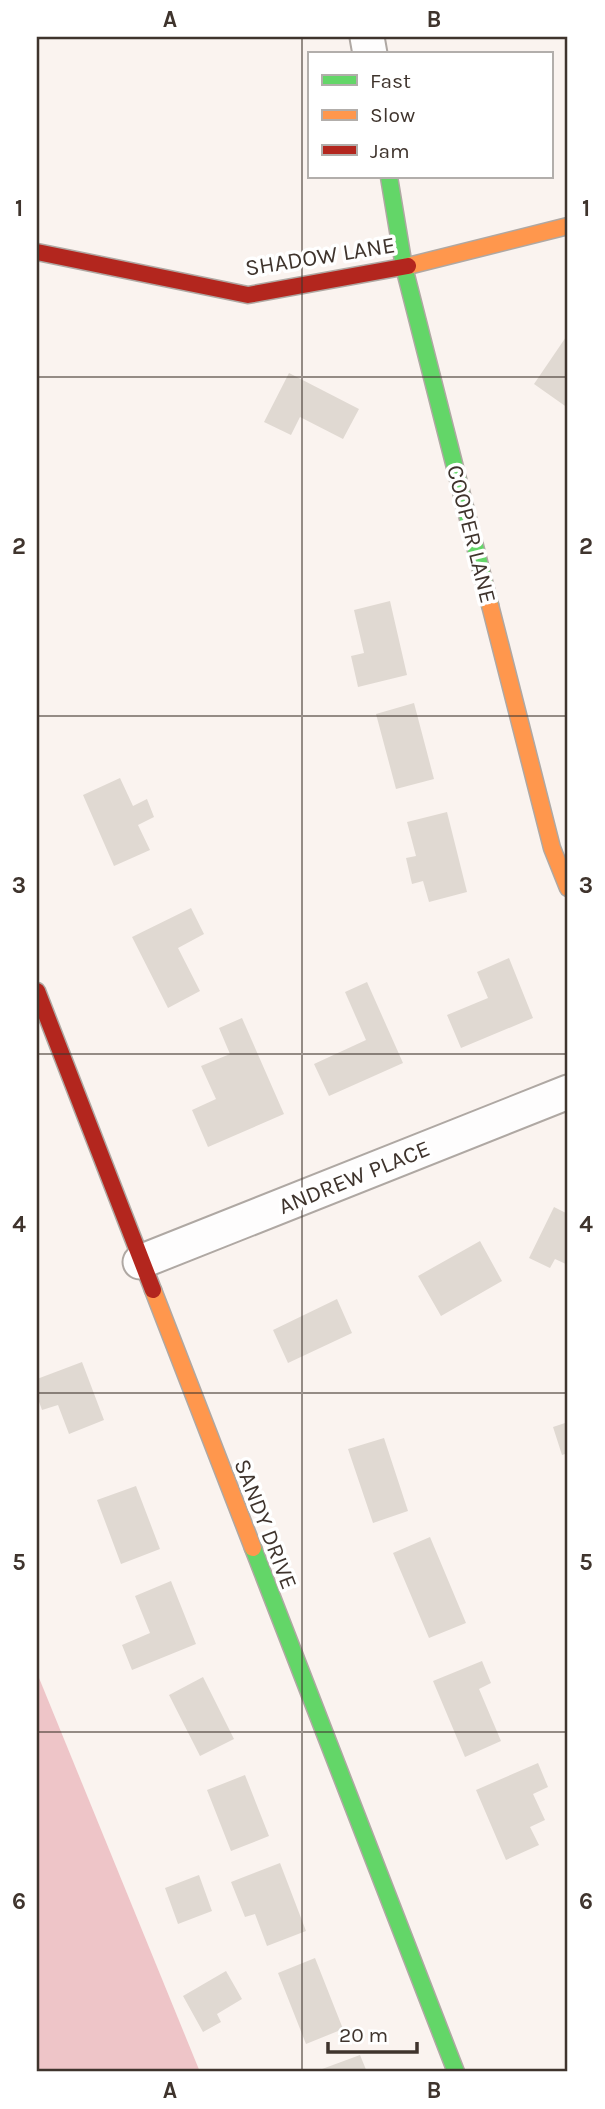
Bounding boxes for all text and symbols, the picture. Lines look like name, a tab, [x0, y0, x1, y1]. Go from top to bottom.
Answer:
text: A	[163, 6, 177, 33]
text: B	[427, 6, 441, 33]
legend	[308, 52, 552, 178]
text: Fast	[370, 69, 411, 93]
text: Slow	[370, 103, 415, 127]
text: Jam	[370, 139, 410, 163]
text: 1	[15, 195, 23, 222]
text: 1	[582, 195, 590, 222]
street label: SHADOW LANE	[243, 231, 397, 282]
street label: COOPER LANE	[441, 462, 502, 606]
text: 2	[12, 533, 26, 560]
text: 2	[579, 533, 593, 560]
text: 3	[12, 872, 26, 899]
text: 3	[579, 872, 593, 899]
street label: ANDREW PLACE	[275, 1135, 434, 1220]
text: 4	[12, 1211, 26, 1238]
text: 4	[579, 1211, 593, 1238]
street label: SANDY DRIVE	[228, 1455, 303, 1593]
text: 5	[12, 1549, 26, 1576]
text: 5	[579, 1549, 593, 1576]
text: 6	[12, 1888, 26, 1915]
text: 6	[579, 1888, 593, 1915]
scale bar	[328, 2011, 418, 2055]
text: 20 m	[339, 2023, 388, 2047]
text: A	[163, 2077, 177, 2104]
text: B	[427, 2077, 441, 2104]

